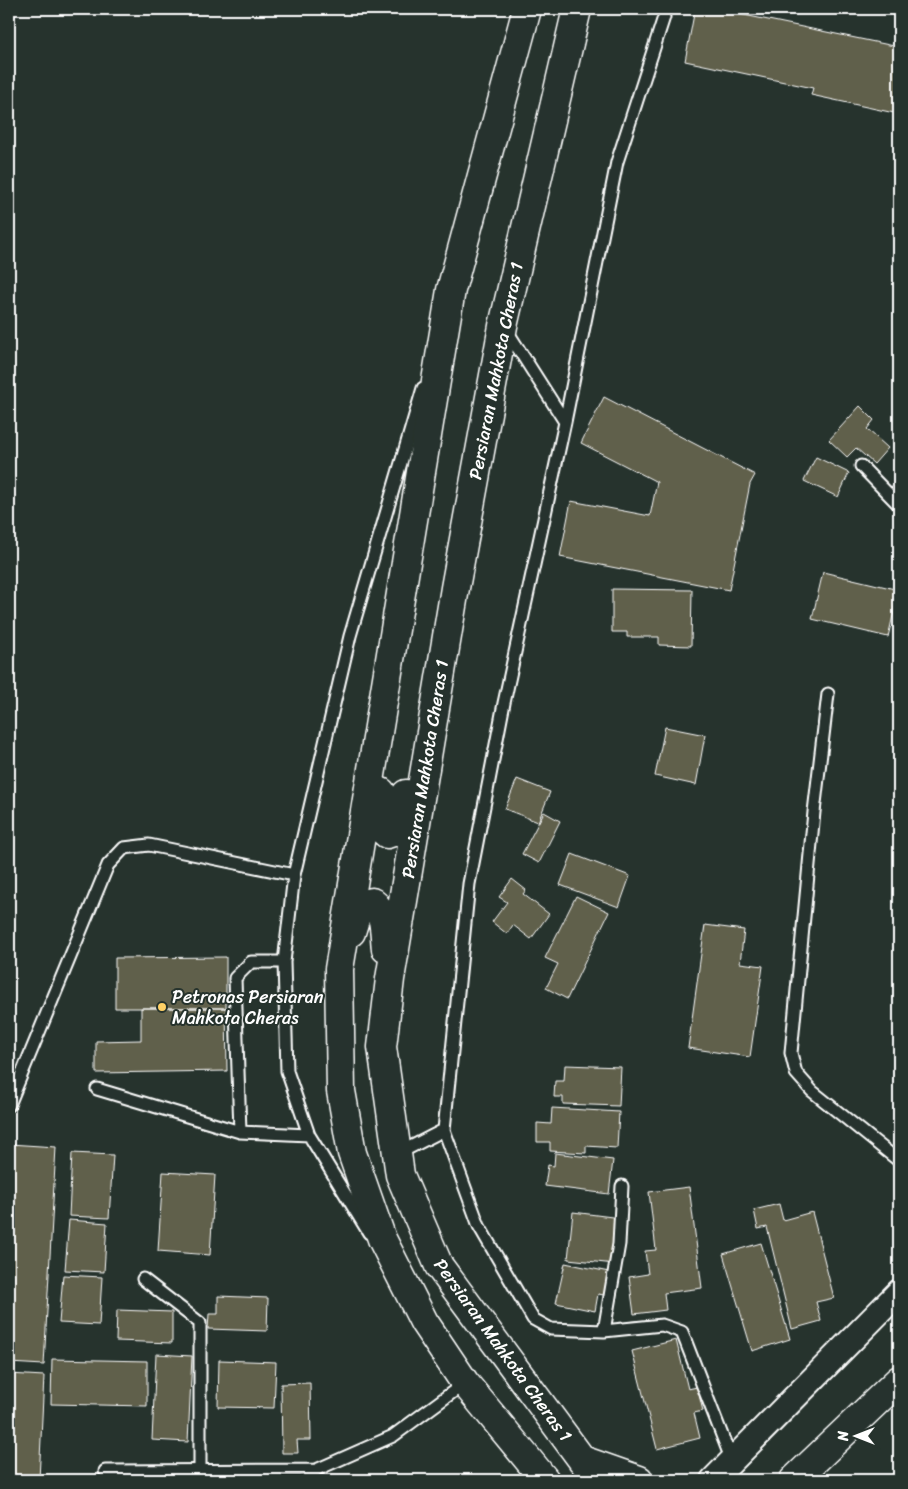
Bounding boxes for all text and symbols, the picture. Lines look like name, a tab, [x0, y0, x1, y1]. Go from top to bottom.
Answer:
street label: Persiaran Mahkota Cheras 1	[459, 259, 533, 482]
street label: Persiaran Mahkota Cheras 1	[392, 657, 458, 881]
place label: Petronas Persiaran Mahkota Cheras	[172, 981, 324, 1034]
marker: Petronas Persiaran Mahkota Cheras	[156, 1001, 168, 1013]
street label: Persiaran Mahkota Cheras 1	[425, 1251, 581, 1449]
north arrow	[830, 1412, 880, 1462]
text: N	[831, 1431, 856, 1442]

